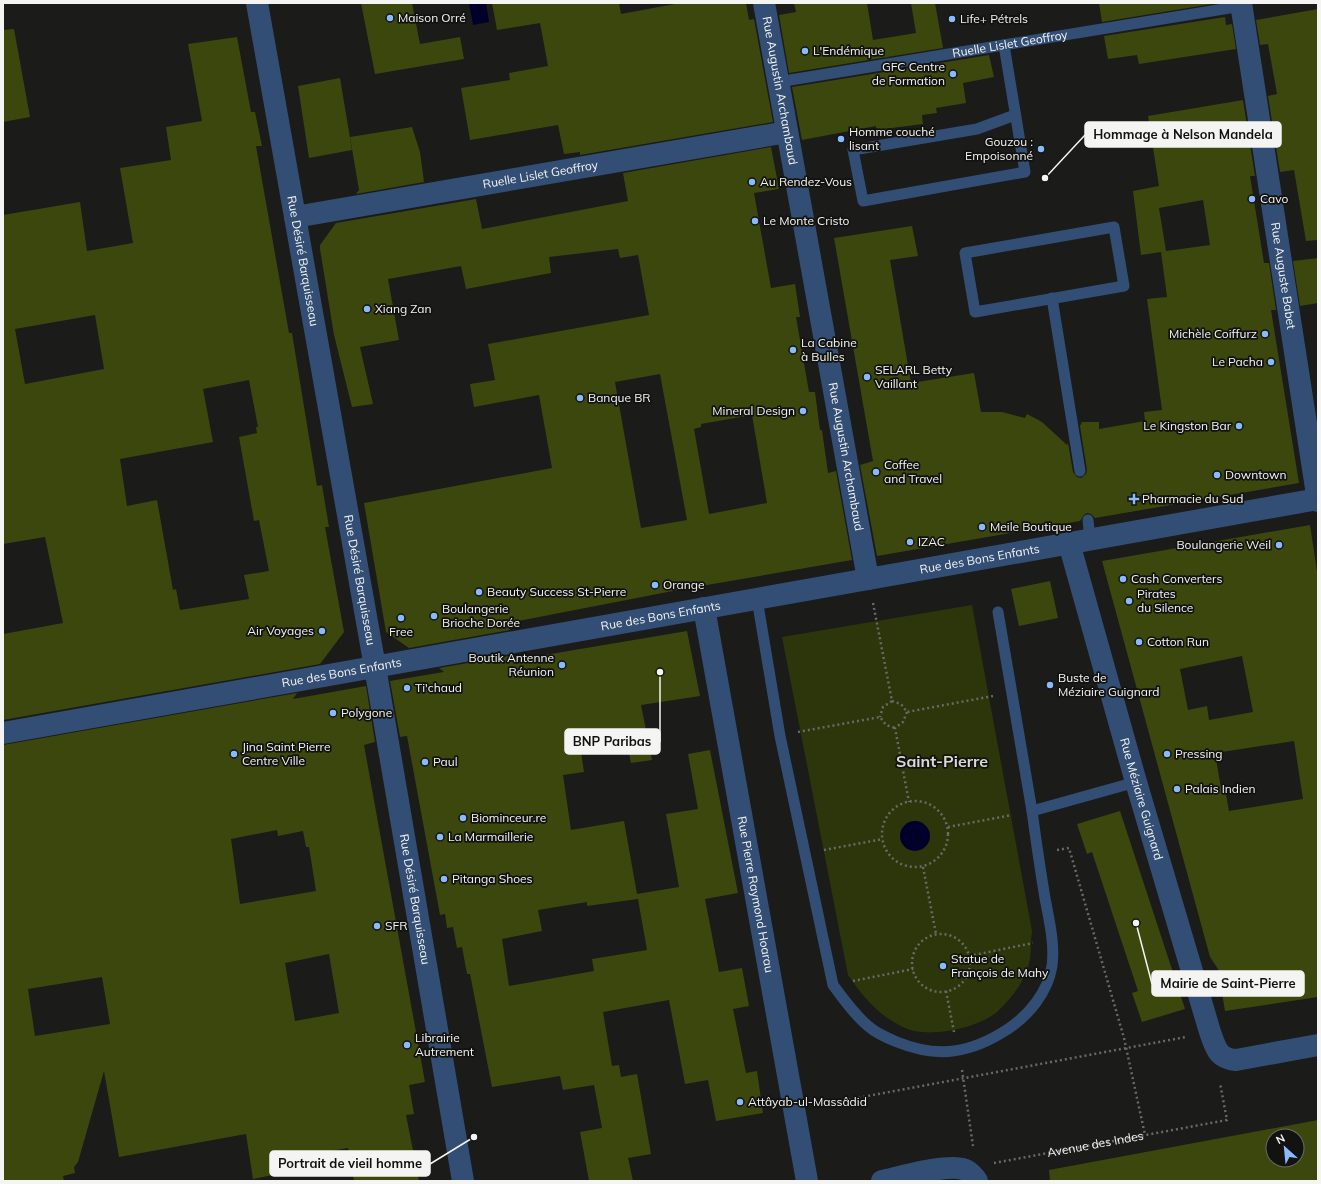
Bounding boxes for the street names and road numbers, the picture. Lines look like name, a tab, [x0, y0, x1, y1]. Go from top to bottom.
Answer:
street label: Rue Augustin Archambaud	[760, 15, 801, 166]
street label: Ruelle Lislet Geoffroy	[951, 27, 1069, 60]
street label: Ruelle Lislet Geoffroy	[481, 157, 600, 191]
street label: Rue Désiré Barquisseau	[284, 194, 322, 327]
street label: Rue Auguste Babet	[1268, 221, 1299, 330]
street label: Rue Augustin Archambaud	[826, 381, 867, 532]
street label: Rue Désiré Barquisseau	[341, 513, 379, 646]
street label: Rue des Bons Enfants	[918, 541, 1041, 577]
street label: Rue des Bons Enfants	[599, 597, 722, 633]
street label: Rue des Bons Enfants	[280, 654, 403, 690]
street label: Rue Méziaire Guignard	[1117, 736, 1167, 862]
street label: Rue Pierre Raymond Hoarau	[735, 815, 777, 974]
street label: Rue Désiré Barquisseau	[397, 833, 434, 966]
street label: Avenue des Indes	[1046, 1128, 1145, 1160]

